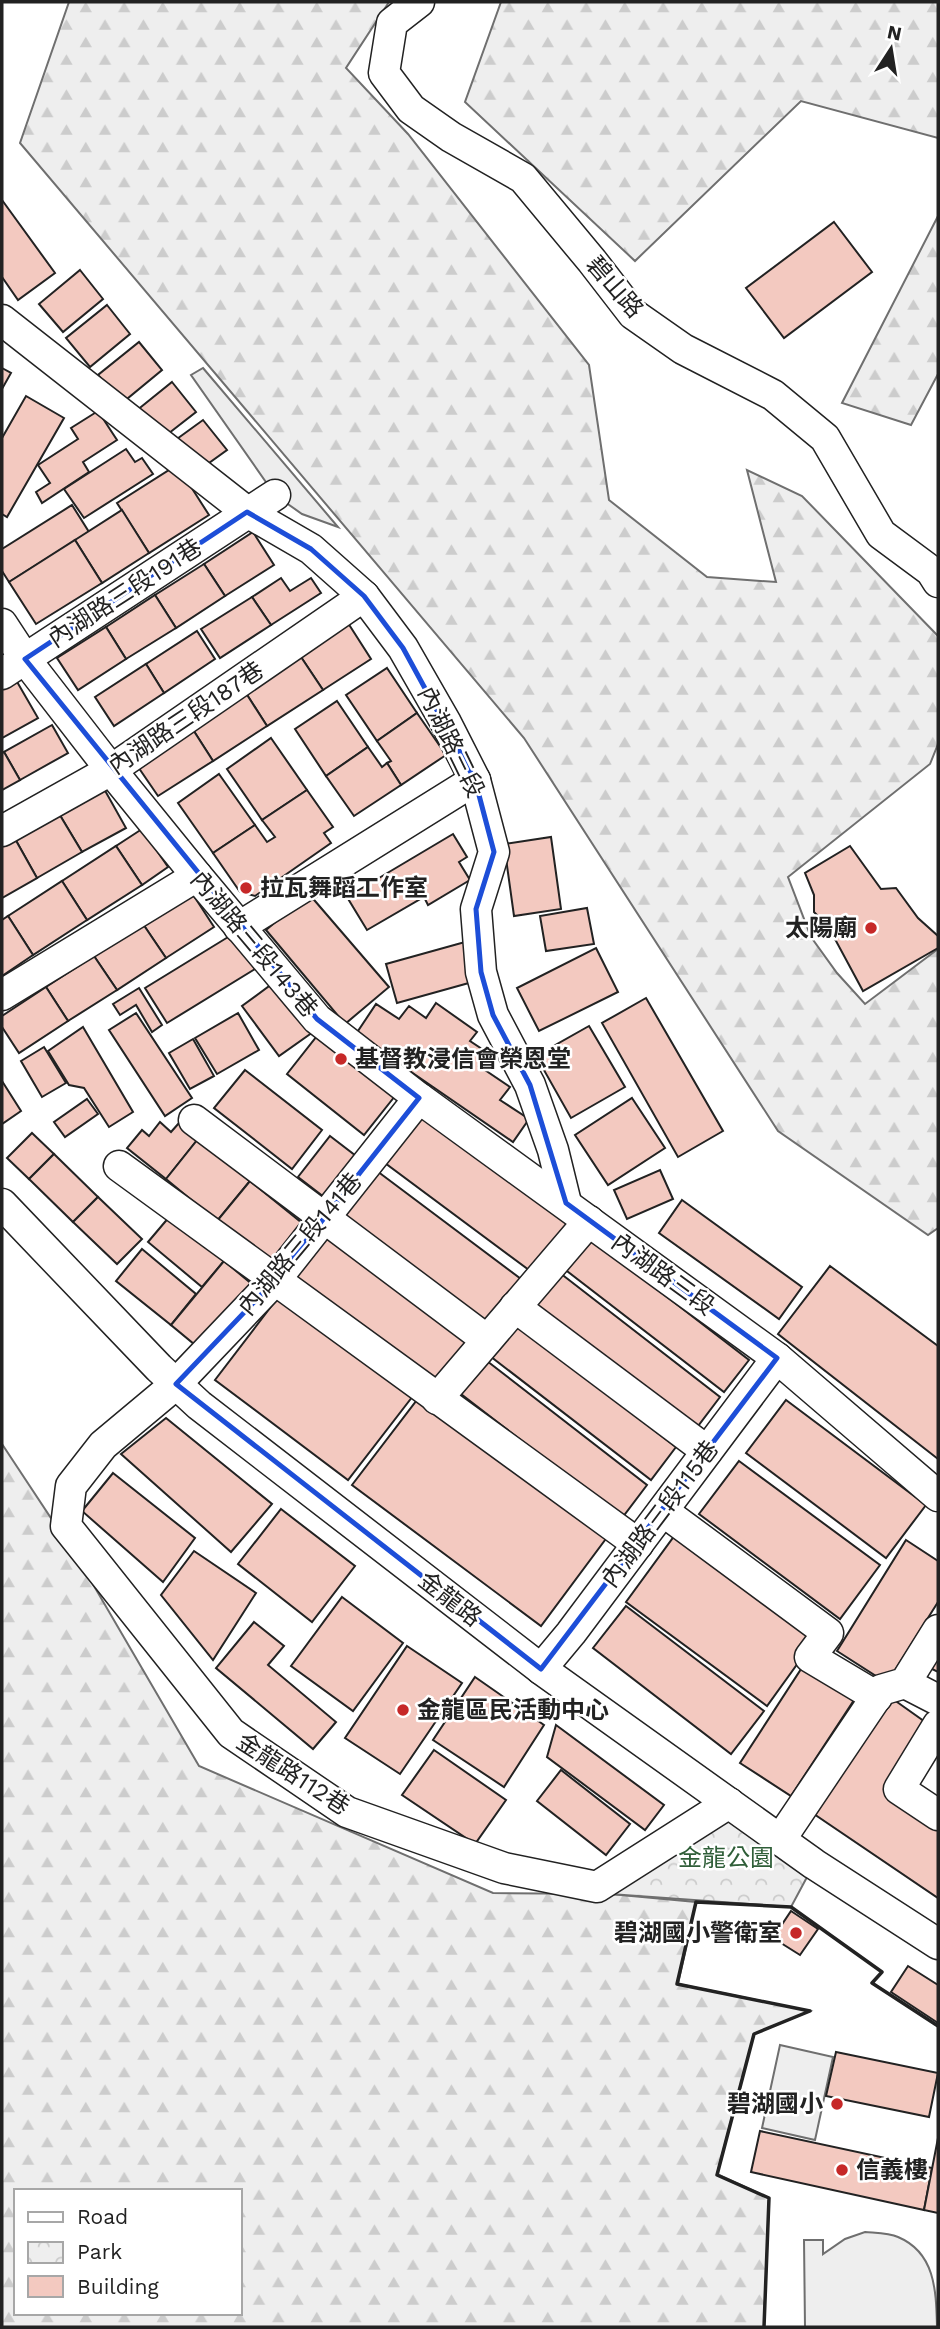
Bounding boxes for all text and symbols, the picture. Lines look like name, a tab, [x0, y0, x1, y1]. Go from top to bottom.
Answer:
north arrow	[856, 14, 926, 84]
text: N	[885, 20, 904, 46]
street label: 碧山路	[581, 251, 649, 323]
street label: 內湖路三段191巷	[43, 533, 207, 653]
street label: 內湖路三段187巷	[103, 656, 269, 780]
street label: 內湖路三段	[412, 682, 490, 802]
street label: 內湖路三段143巷	[185, 865, 323, 1023]
place label: 拉瓦舞蹈工作室	[260, 874, 428, 902]
marker: 拉瓦舞蹈工作室	[238, 880, 254, 896]
place label: 太陽廟	[785, 914, 857, 942]
marker: 太陽廟	[863, 920, 879, 936]
place label: 基督教浸信會榮恩堂	[355, 1045, 571, 1073]
marker: 基督教浸信會榮恩堂	[333, 1051, 349, 1067]
street label: 內湖路三段141巷	[232, 1167, 368, 1321]
street label: 內湖路三段	[606, 1227, 720, 1321]
street label: 內湖路三段115巷	[596, 1435, 724, 1593]
street label: 金龍路	[413, 1566, 487, 1632]
place label: 金龍區民活動中心	[417, 1696, 609, 1724]
marker: 金龍區民活動中心	[395, 1702, 411, 1718]
street label: 金龍路112巷	[231, 1727, 355, 1821]
park label: 金龍公園	[678, 1844, 774, 1872]
place label: 碧湖國小警衛室	[614, 1919, 782, 1947]
marker: 碧湖國小警衛室	[788, 1925, 804, 1941]
place label: 碧湖國小	[727, 2090, 823, 2118]
marker: 碧湖國小	[829, 2096, 845, 2112]
place label: 信義樓	[856, 2156, 928, 2184]
marker: 信義樓	[834, 2162, 850, 2178]
legend	[14, 2189, 242, 2315]
text: Road	[77, 2204, 128, 2229]
text: Park	[77, 2239, 122, 2264]
text: Building	[77, 2274, 159, 2299]

